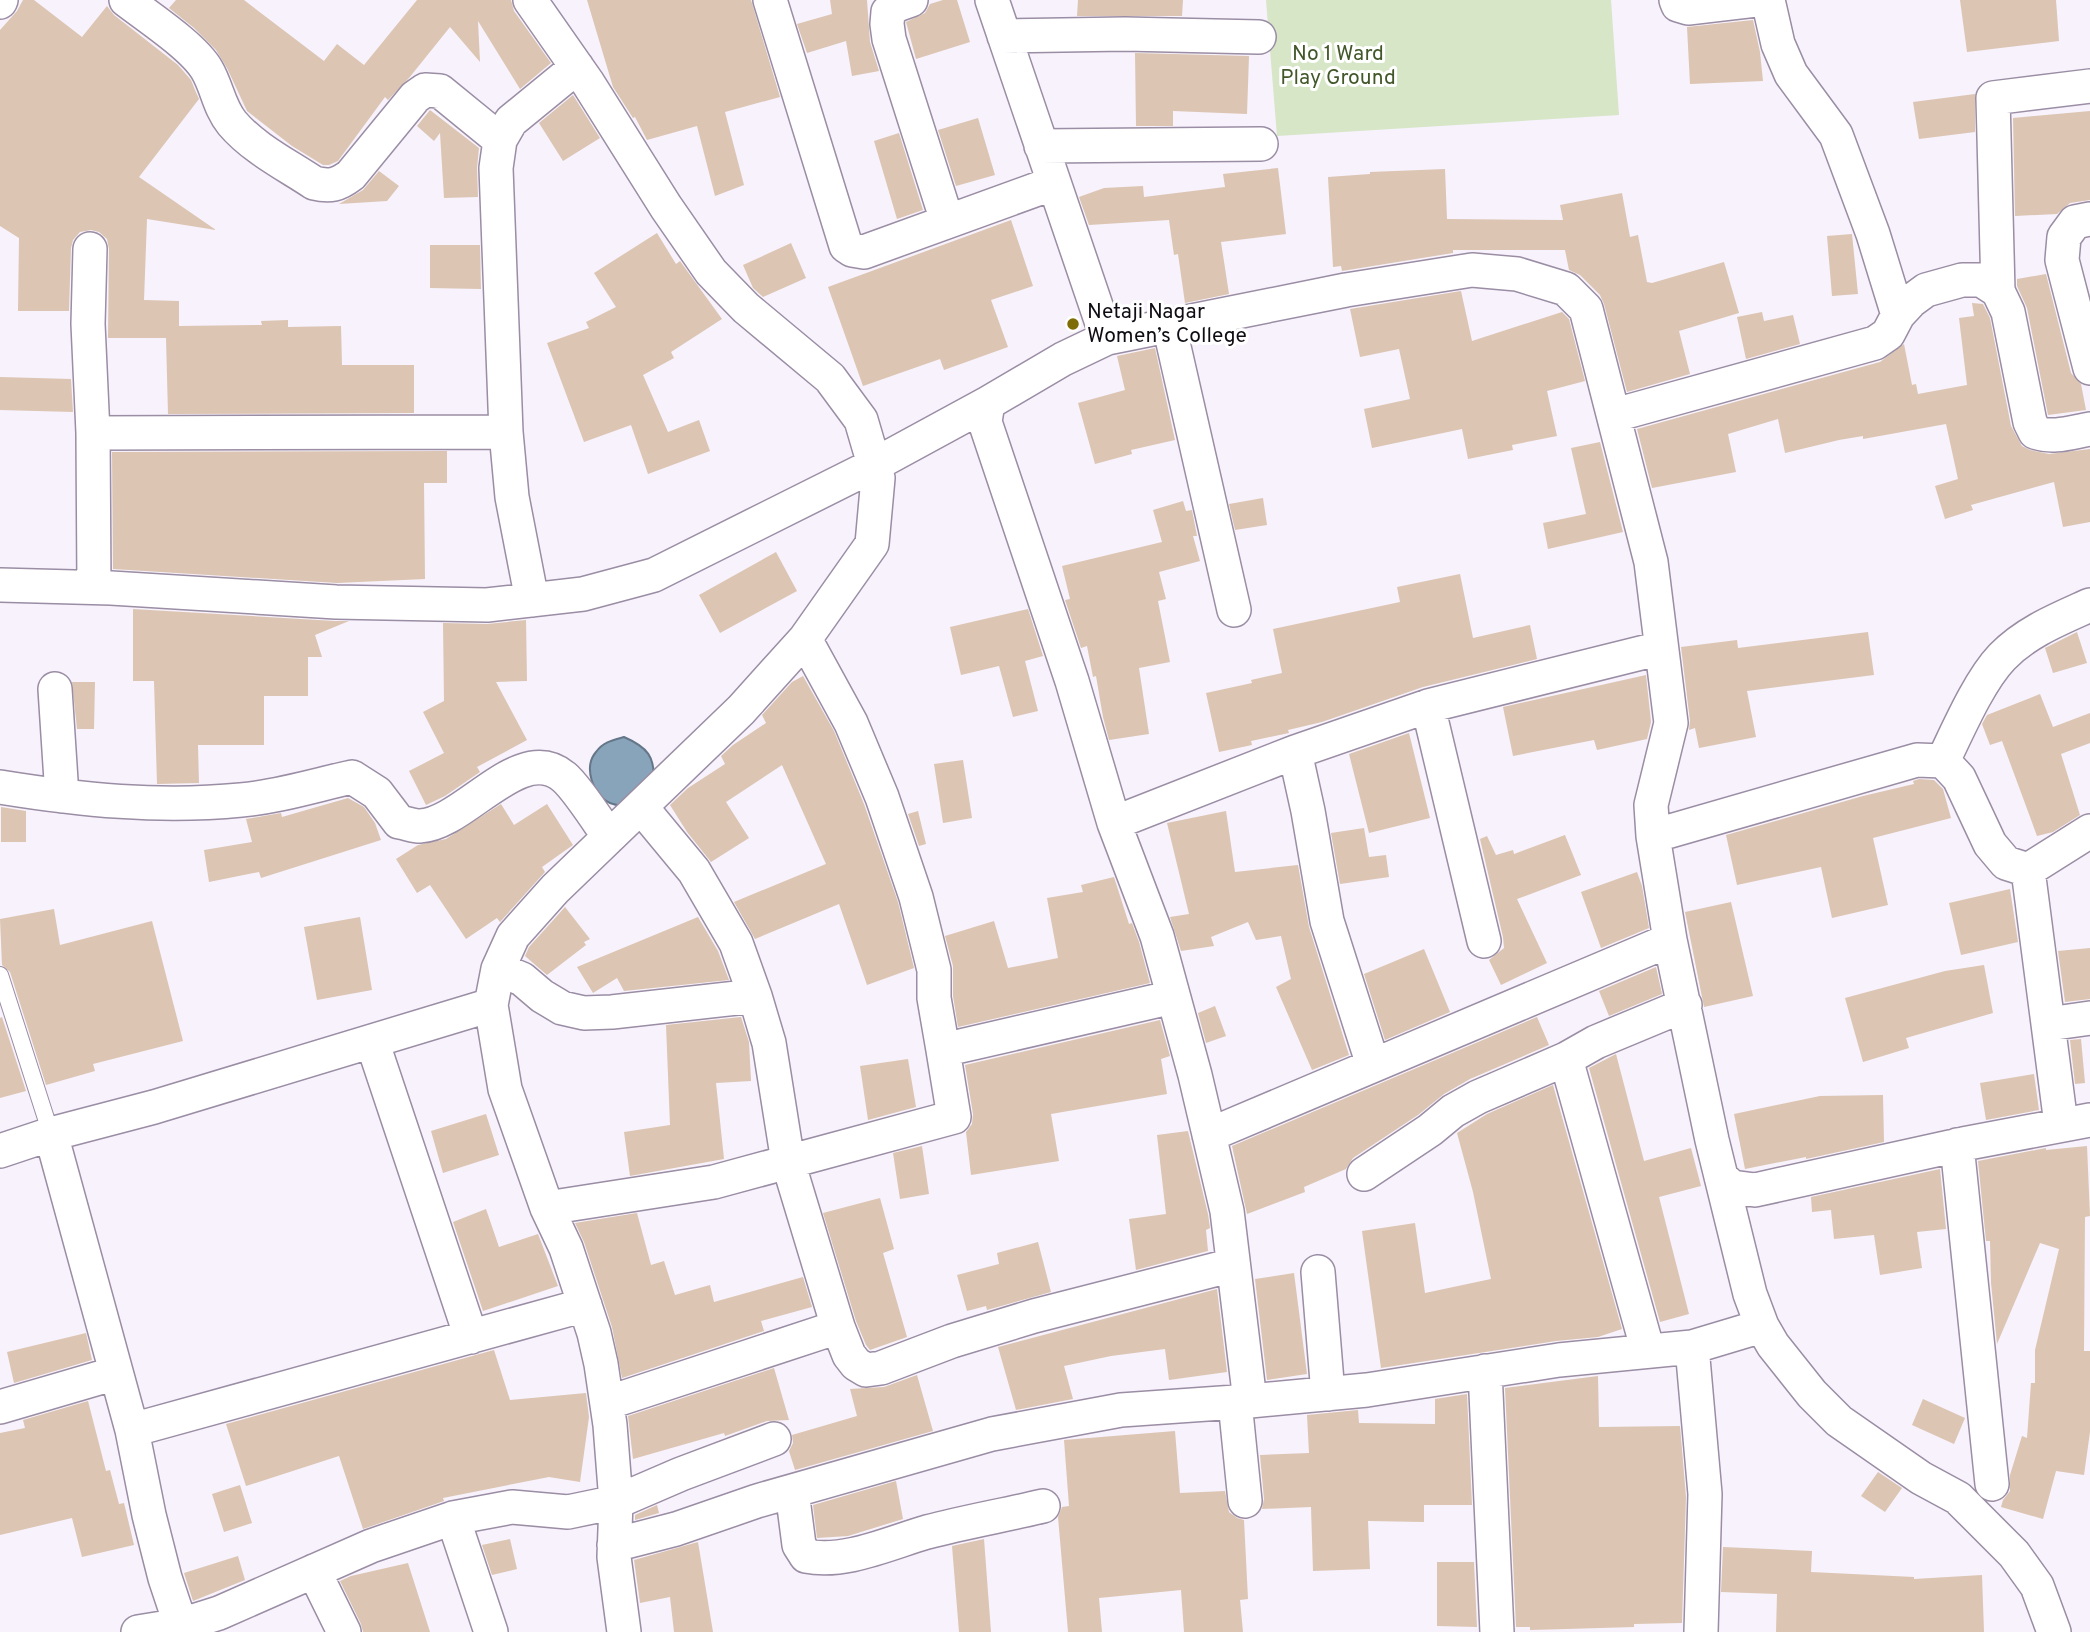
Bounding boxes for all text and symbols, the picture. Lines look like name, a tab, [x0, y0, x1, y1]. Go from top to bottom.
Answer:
park label: No 1 Ward Play Ground	[1280, 41, 1396, 92]
place label: Netaji Nagar Women’s College	[1087, 299, 1247, 350]
marker: Netaji Nagar Women’s College	[1065, 316, 1081, 332]

